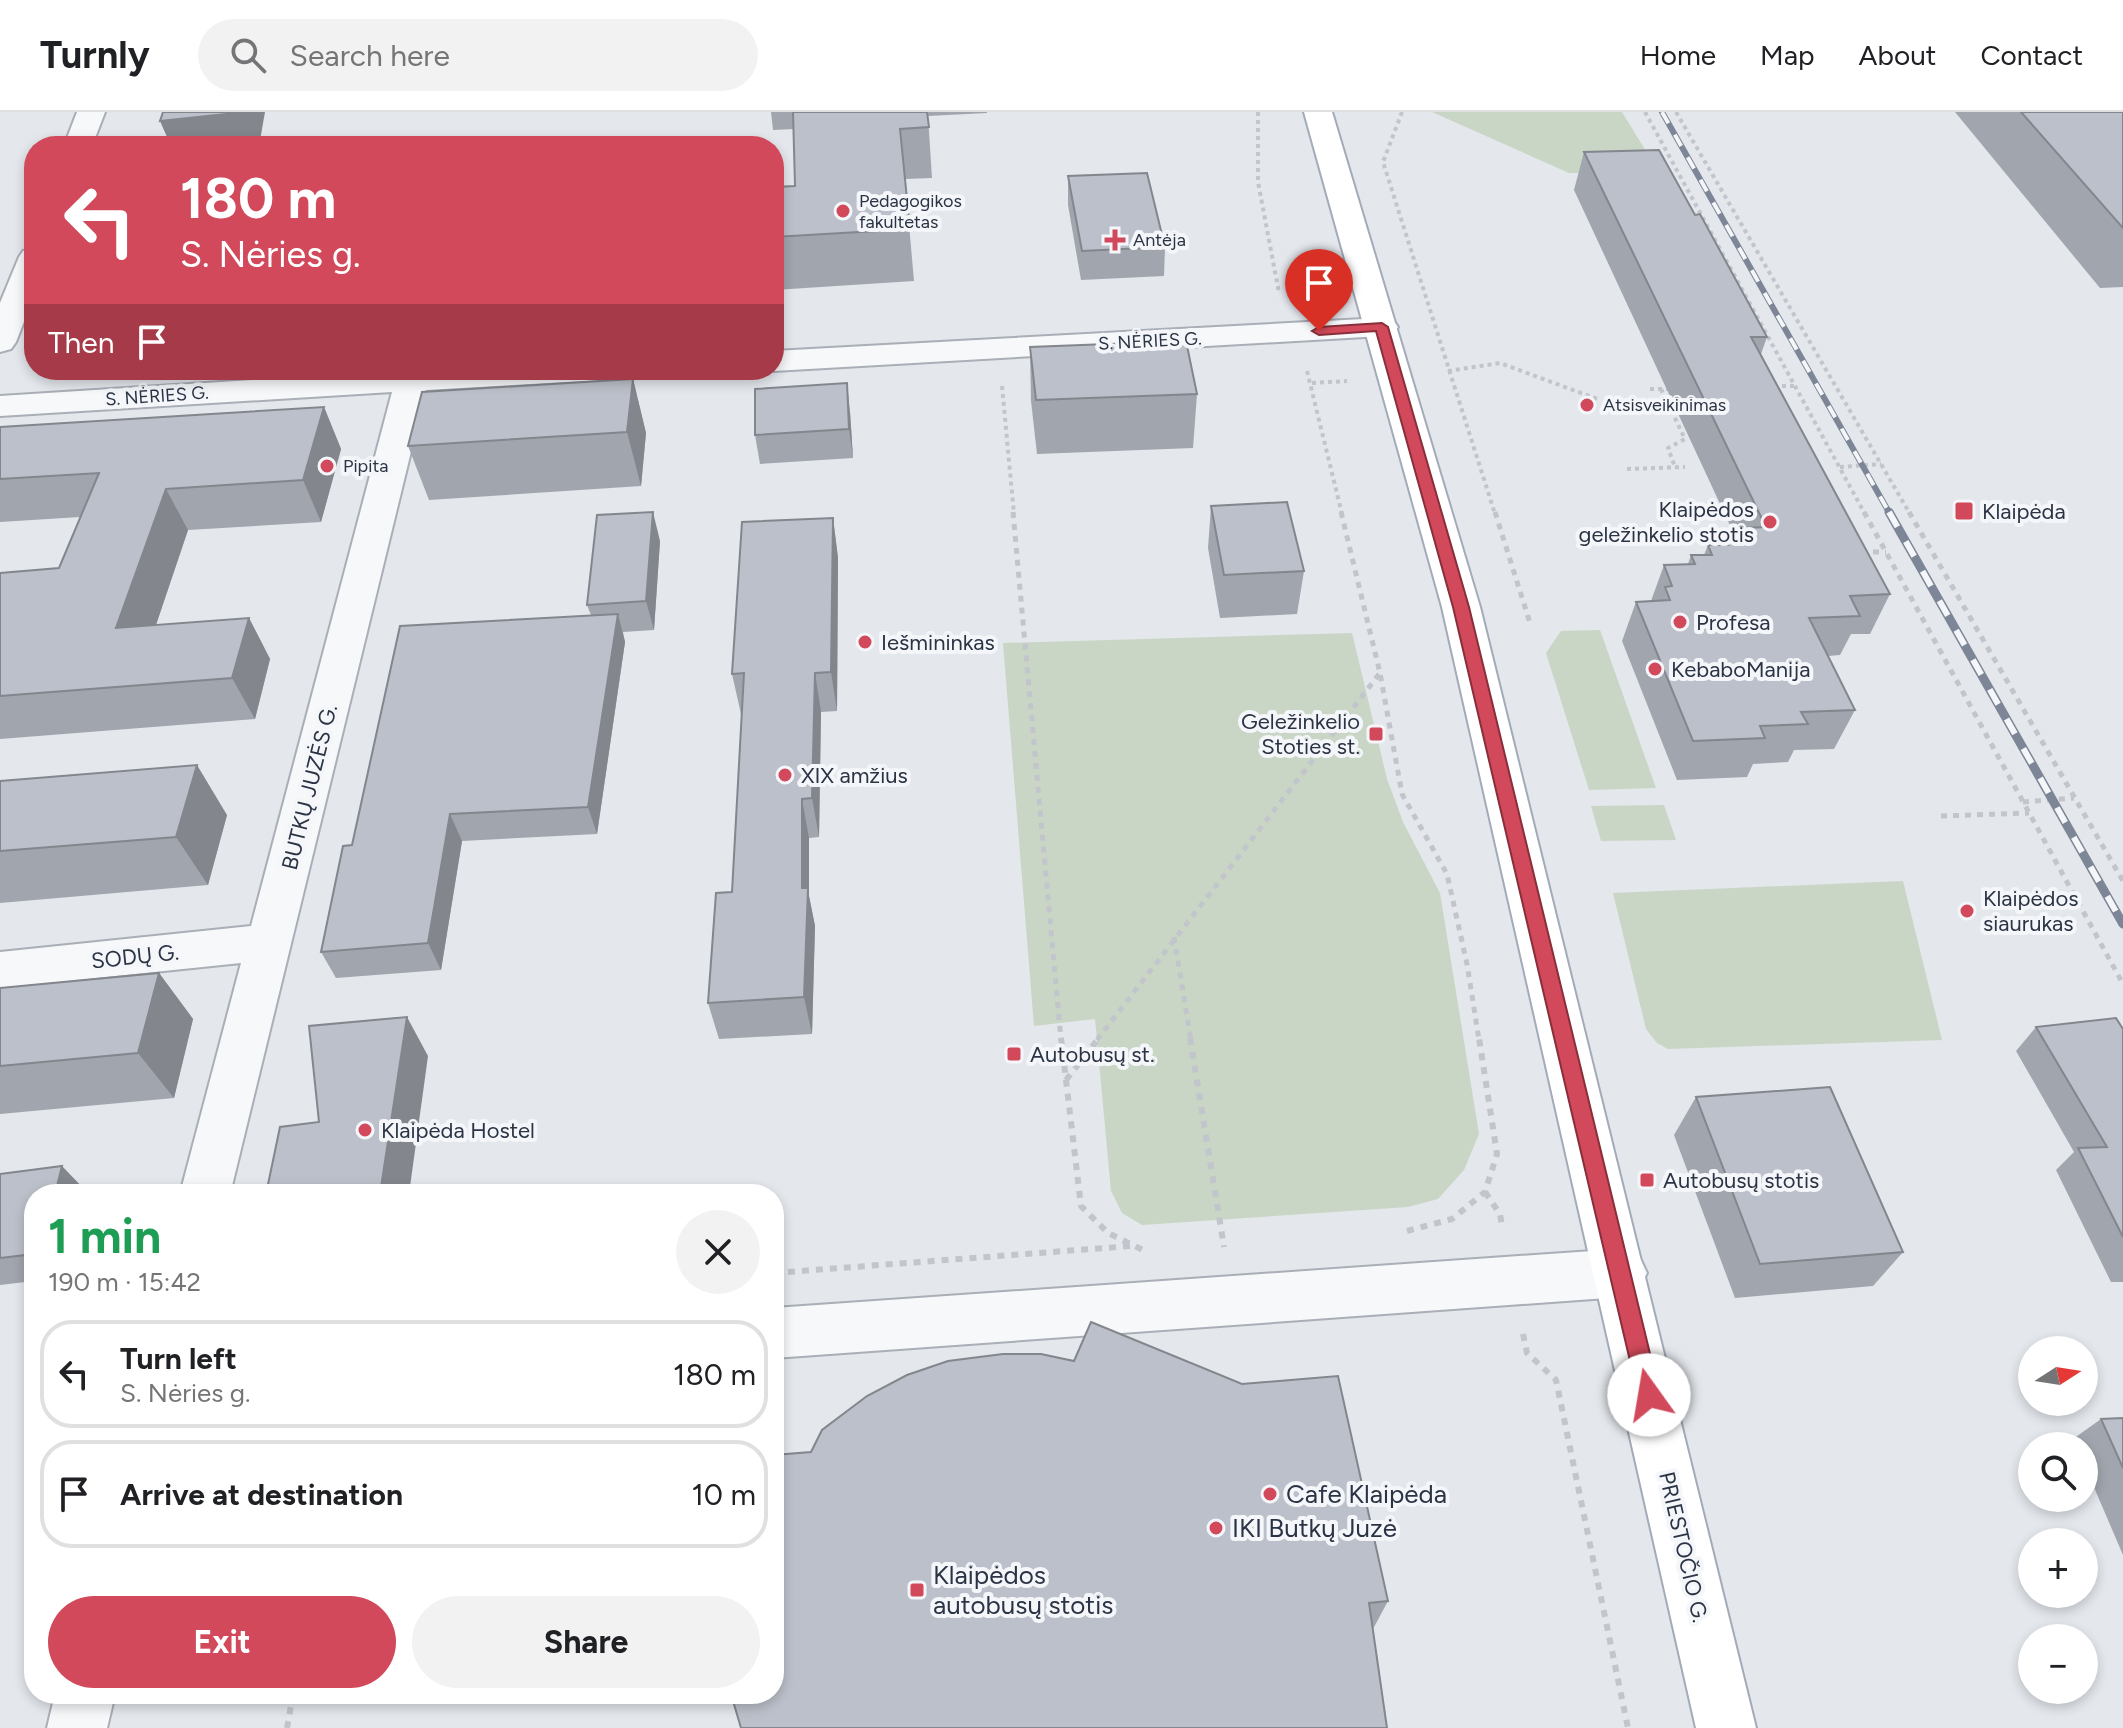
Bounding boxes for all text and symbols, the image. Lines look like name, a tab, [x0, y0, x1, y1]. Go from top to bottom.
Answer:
search box	[198, 19, 758, 91]
text: Turnly	[40, 32, 150, 78]
icon: search	[226, 33, 270, 77]
text: Search here	[290, 37, 450, 74]
text: Home	[1640, 38, 1716, 72]
text: Map	[1760, 38, 1815, 72]
text: About	[1859, 38, 1936, 72]
text: Contact	[1980, 38, 2083, 72]
text: 180 m	[180, 165, 336, 232]
icon: left	[48, 168, 152, 272]
place label: Pedagogikos fakultetas	[859, 190, 962, 233]
marker: Pedagogikos fakultetas	[834, 202, 852, 220]
marker: Antėja	[1104, 229, 1126, 251]
place label: Antėja	[1133, 229, 1186, 251]
text: S. Nėries g.	[180, 233, 361, 276]
pin	[1285, 249, 1353, 331]
icon: arrive	[1297, 261, 1341, 305]
icon: arrive	[130, 320, 174, 364]
text: Then	[48, 324, 114, 361]
street label: S. NĖRIES G.	[1098, 327, 1202, 355]
street label: S. NĖRIES G.	[105, 381, 209, 411]
place label: Atsisveikinimas	[1603, 394, 1726, 416]
marker: Atsisveikinimas	[1578, 396, 1596, 414]
place label: Pipita	[343, 455, 388, 477]
marker: Pipita	[318, 457, 336, 475]
place label: Klaipėdos geležinkelio stotis	[1579, 496, 1754, 548]
place label: Klaipėda	[1982, 498, 2066, 525]
marker: Klaipėda	[1953, 500, 1975, 522]
marker: Klaipėdos geležinkelio stotis	[1761, 513, 1779, 531]
place label: Profesa	[1696, 609, 1770, 636]
marker: Profesa	[1671, 613, 1689, 631]
place label: Iešmininkas	[881, 629, 995, 656]
marker: Iešmininkas	[856, 633, 874, 651]
place label: KebaboManija	[1671, 656, 1810, 683]
marker: KebaboManija	[1646, 660, 1664, 678]
street label: BUTKŲ JUZĖS G.	[276, 702, 343, 873]
place label: Geležinkelio Stoties st.	[1241, 708, 1360, 760]
marker: Geležinkelio Stoties st.	[1367, 725, 1385, 743]
place label: XIX amžius	[801, 762, 908, 789]
marker: XIX amžius	[776, 766, 794, 784]
place label: Klaipėdos siaurukas	[1983, 885, 2079, 937]
marker: Klaipėdos siaurukas	[1958, 902, 1976, 920]
street label: SODŲ G.	[90, 938, 180, 975]
place label: Autobusų st.	[1030, 1041, 1154, 1068]
marker: Autobusų st.	[1005, 1045, 1023, 1063]
place label: Klaipėda Hostel	[381, 1117, 535, 1144]
marker: Klaipėda Hostel	[356, 1121, 374, 1139]
place label: Autobusų stotis	[1663, 1167, 1819, 1194]
marker: Autobusų stotis	[1638, 1171, 1656, 1189]
text: 1 min	[48, 1207, 161, 1265]
button: close	[676, 1210, 760, 1294]
text: 190 m · 15:42	[48, 1266, 201, 1298]
north arrow	[2018, 1336, 2098, 1416]
map controls	[2018, 1336, 2098, 1704]
text: Turn left	[120, 1340, 237, 1377]
icon: left	[52, 1352, 96, 1396]
position arrow	[1607, 1353, 1691, 1437]
text: 180 m	[673, 1356, 756, 1393]
text: S. Nėries g.	[120, 1377, 250, 1409]
button: search	[2018, 1432, 2098, 1512]
street label: PRIESTOČIO G.	[1653, 1469, 1714, 1625]
icon: arrive	[52, 1472, 96, 1516]
text: Arrive at destination	[120, 1476, 403, 1513]
text: 10 m	[691, 1476, 756, 1513]
place label: Cafe Klaipėda	[1286, 1478, 1447, 1510]
marker: Cafe Klaipėda	[1261, 1485, 1279, 1503]
place label: IKI Butkų Juzė	[1232, 1512, 1397, 1544]
marker: IKI Butkų Juzė	[1207, 1519, 1225, 1537]
button: +	[2018, 1528, 2098, 1608]
place label: Klaipėdos autobusų stotis	[933, 1559, 1113, 1621]
marker: Klaipėdos autobusų stotis	[908, 1581, 926, 1599]
button: Exit	[48, 1596, 396, 1688]
button: Share	[412, 1596, 760, 1688]
button: −	[2018, 1624, 2098, 1704]

